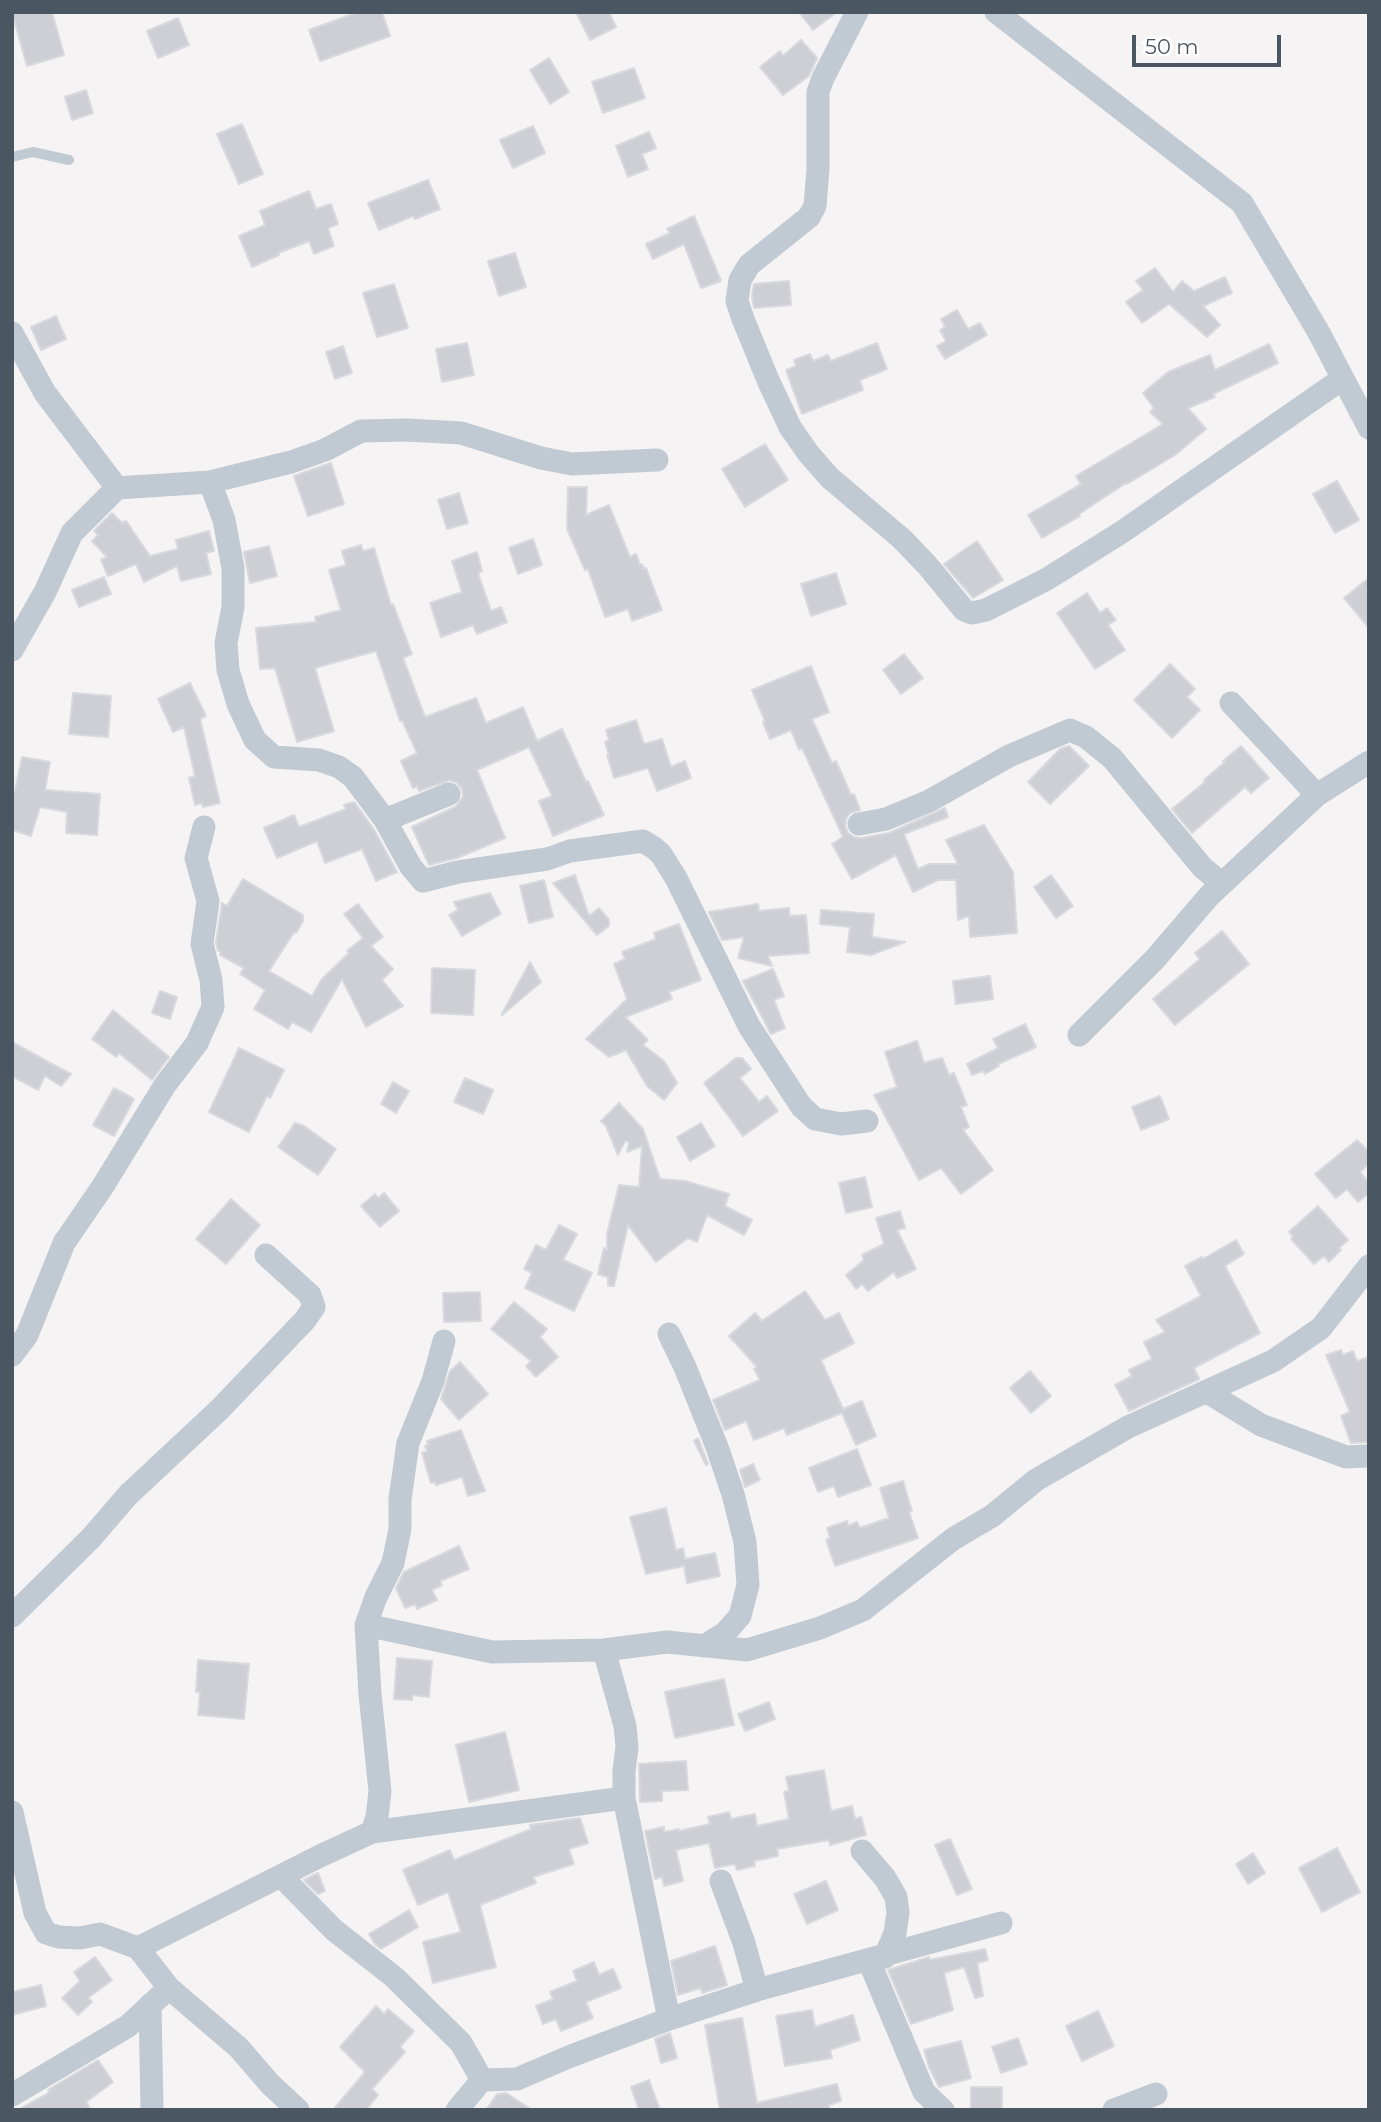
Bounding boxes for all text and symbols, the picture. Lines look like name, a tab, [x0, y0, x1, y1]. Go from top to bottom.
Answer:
scale bar	[1136, 21, 1285, 65]
text: 50 m	[1145, 34, 1199, 59]

